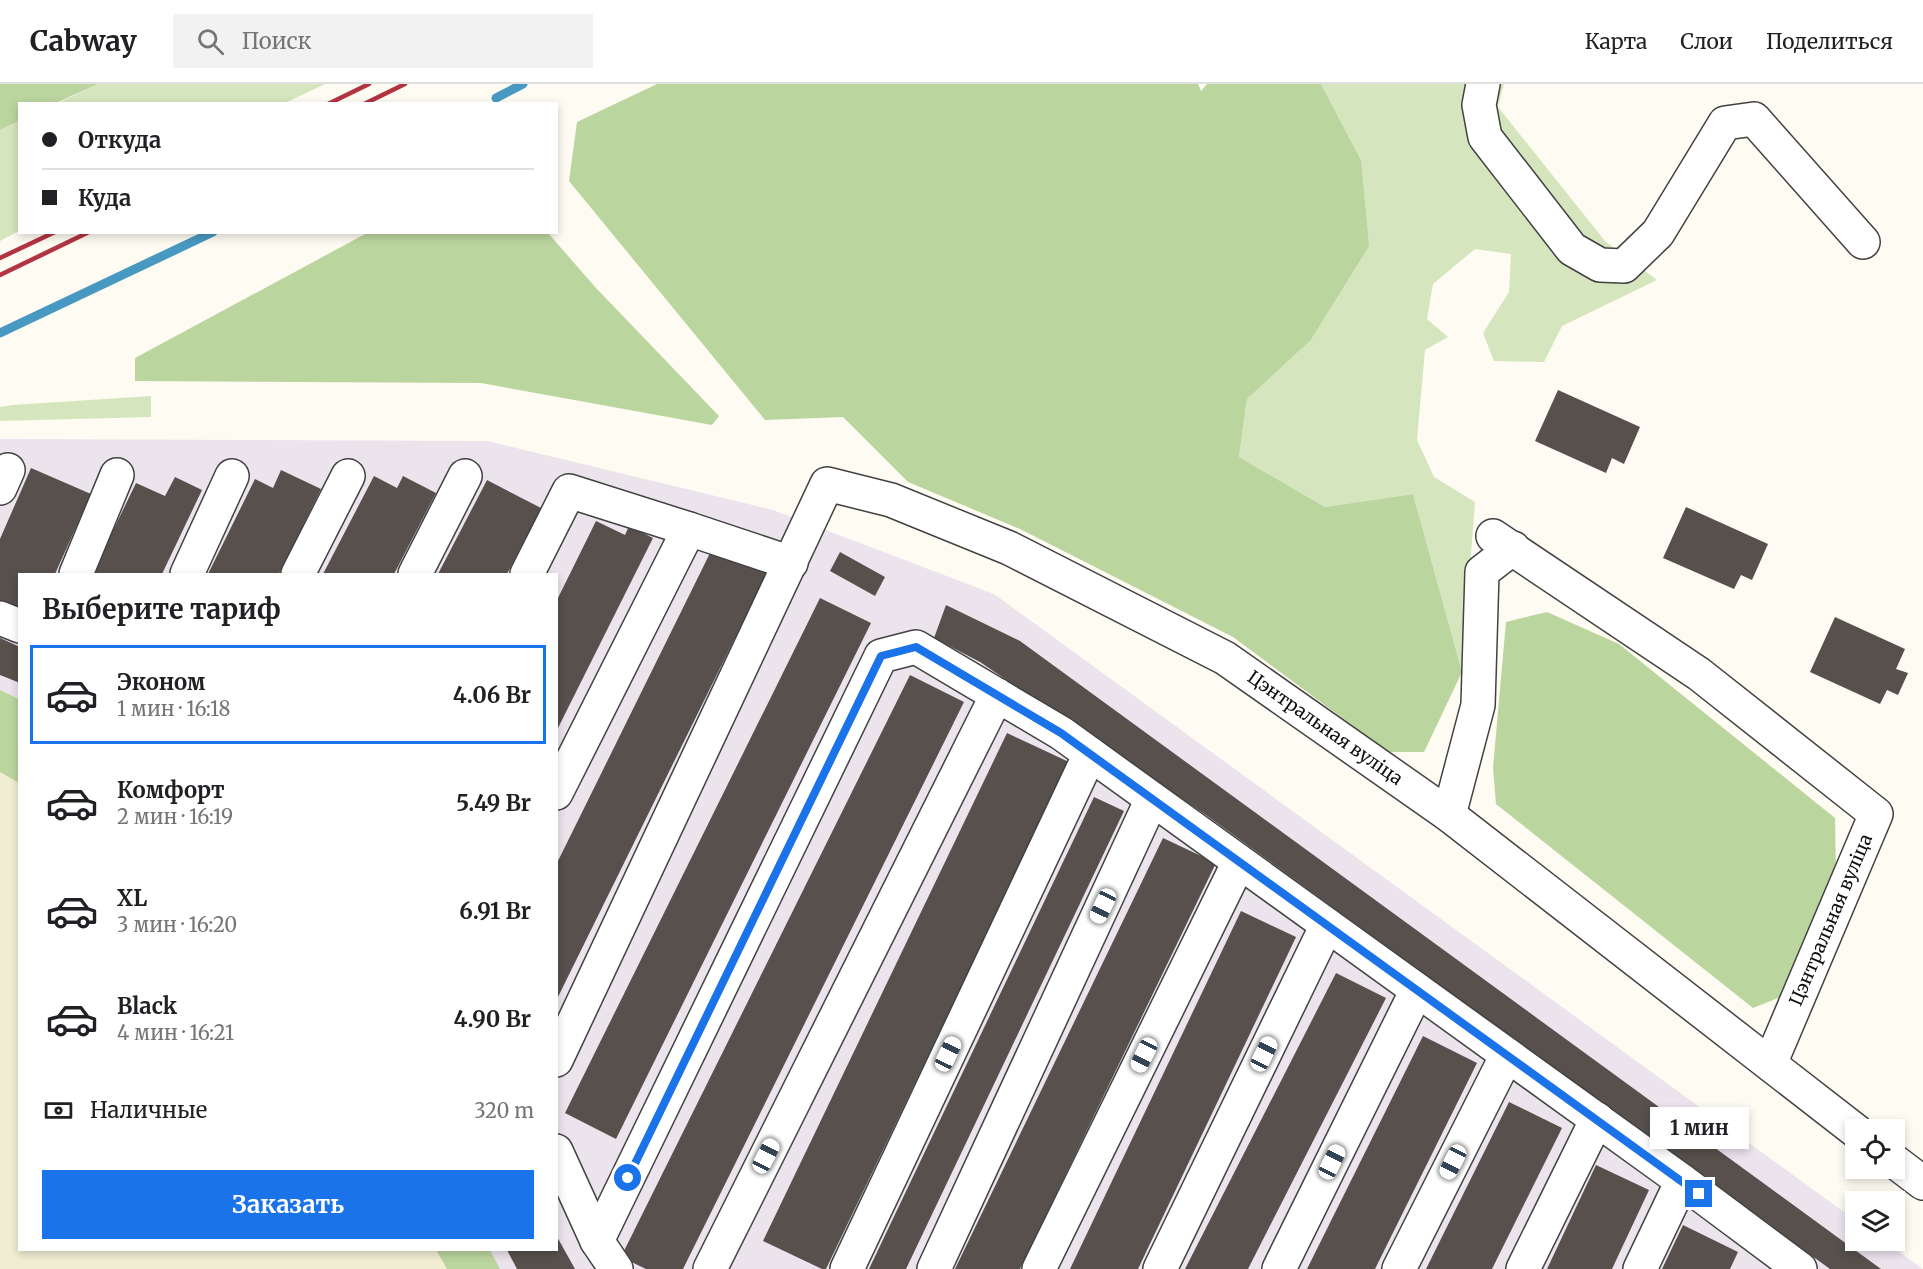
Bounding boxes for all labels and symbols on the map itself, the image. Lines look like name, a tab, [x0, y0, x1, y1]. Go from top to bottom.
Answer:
street label: Цэнтральная вуліца	[1243, 665, 1408, 790]
street label: Цэнтральная вуліца	[1784, 830, 1877, 1009]
car	[1087, 886, 1119, 926]
car	[932, 1034, 964, 1074]
car	[1248, 1034, 1280, 1074]
car	[1128, 1035, 1160, 1075]
callout: 1 мин	[1650, 1107, 1748, 1149]
car	[750, 1136, 782, 1176]
car	[1316, 1142, 1348, 1182]
car	[1437, 1142, 1469, 1182]
route start	[614, 1164, 641, 1191]
route end	[1685, 1180, 1712, 1207]

